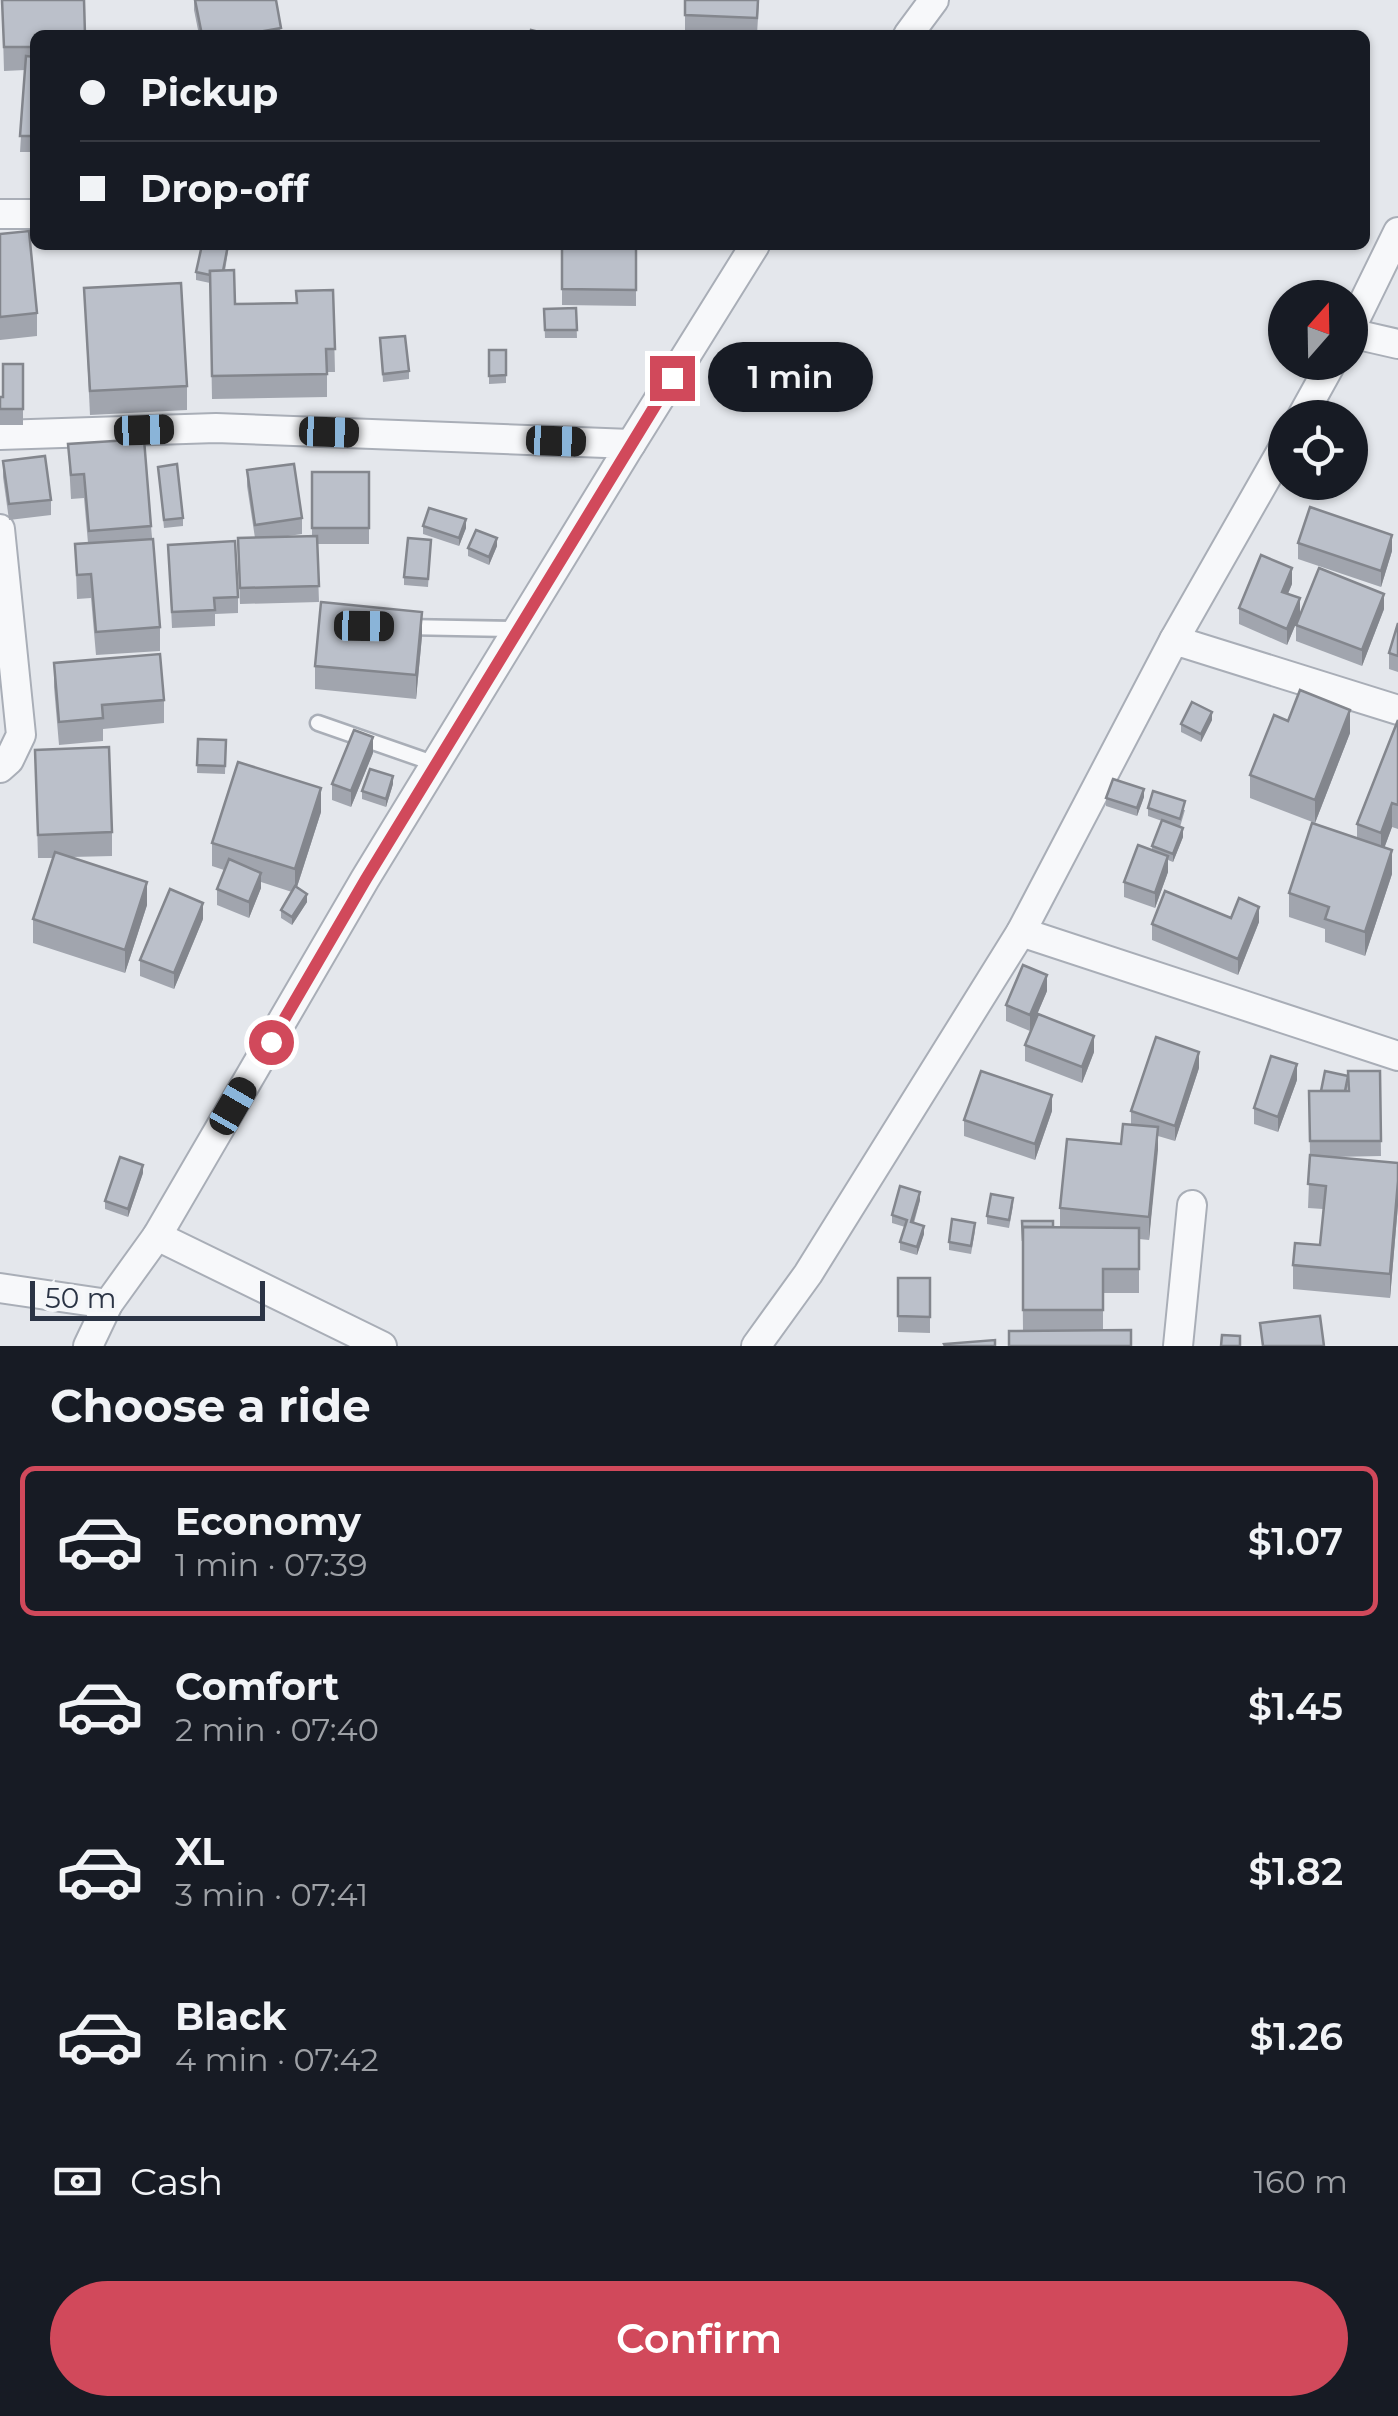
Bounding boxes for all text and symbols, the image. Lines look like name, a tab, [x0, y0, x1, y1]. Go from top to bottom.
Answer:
text: Pickup	[140, 69, 278, 116]
text: Drop-off	[140, 165, 309, 212]
north arrow	[1268, 280, 1368, 380]
map controls	[1268, 280, 1368, 500]
callout: 1 min	[707, 343, 872, 413]
route end	[650, 356, 695, 401]
text: 1 min	[748, 357, 833, 396]
button: locate	[1268, 400, 1368, 500]
car	[113, 414, 175, 446]
car	[298, 416, 360, 448]
car	[525, 425, 587, 457]
car	[334, 610, 394, 642]
route start	[249, 1020, 294, 1065]
car	[205, 1073, 261, 1139]
scale bar	[30, 1276, 265, 1320]
text: 50 m	[45, 1281, 116, 1315]
text: Choose a ride	[50, 1378, 371, 1433]
icon: car	[55, 1496, 145, 1586]
text: Economy	[175, 1498, 361, 1545]
text: $1.07	[1248, 1518, 1343, 1565]
text: 1 min · 07:39	[175, 1545, 367, 1584]
icon: car	[55, 1661, 145, 1751]
text: Comfort	[175, 1663, 339, 1710]
text: $1.45	[1248, 1683, 1343, 1730]
text: 2 min · 07:40	[175, 1710, 379, 1749]
icon: car	[55, 1826, 145, 1916]
text: XL	[175, 1828, 224, 1875]
text: $1.82	[1248, 1848, 1343, 1895]
text: 3 min · 07:41	[175, 1875, 368, 1914]
icon: car	[55, 1991, 145, 2081]
text: Black	[175, 1993, 286, 2040]
text: $1.26	[1249, 2013, 1343, 2060]
text: 4 min · 07:42	[175, 2040, 379, 2079]
icon: cash	[50, 2154, 105, 2209]
text: Cash	[130, 2158, 223, 2205]
text: 160 m	[1253, 2162, 1348, 2201]
button: Confirm	[50, 2281, 1348, 2396]

